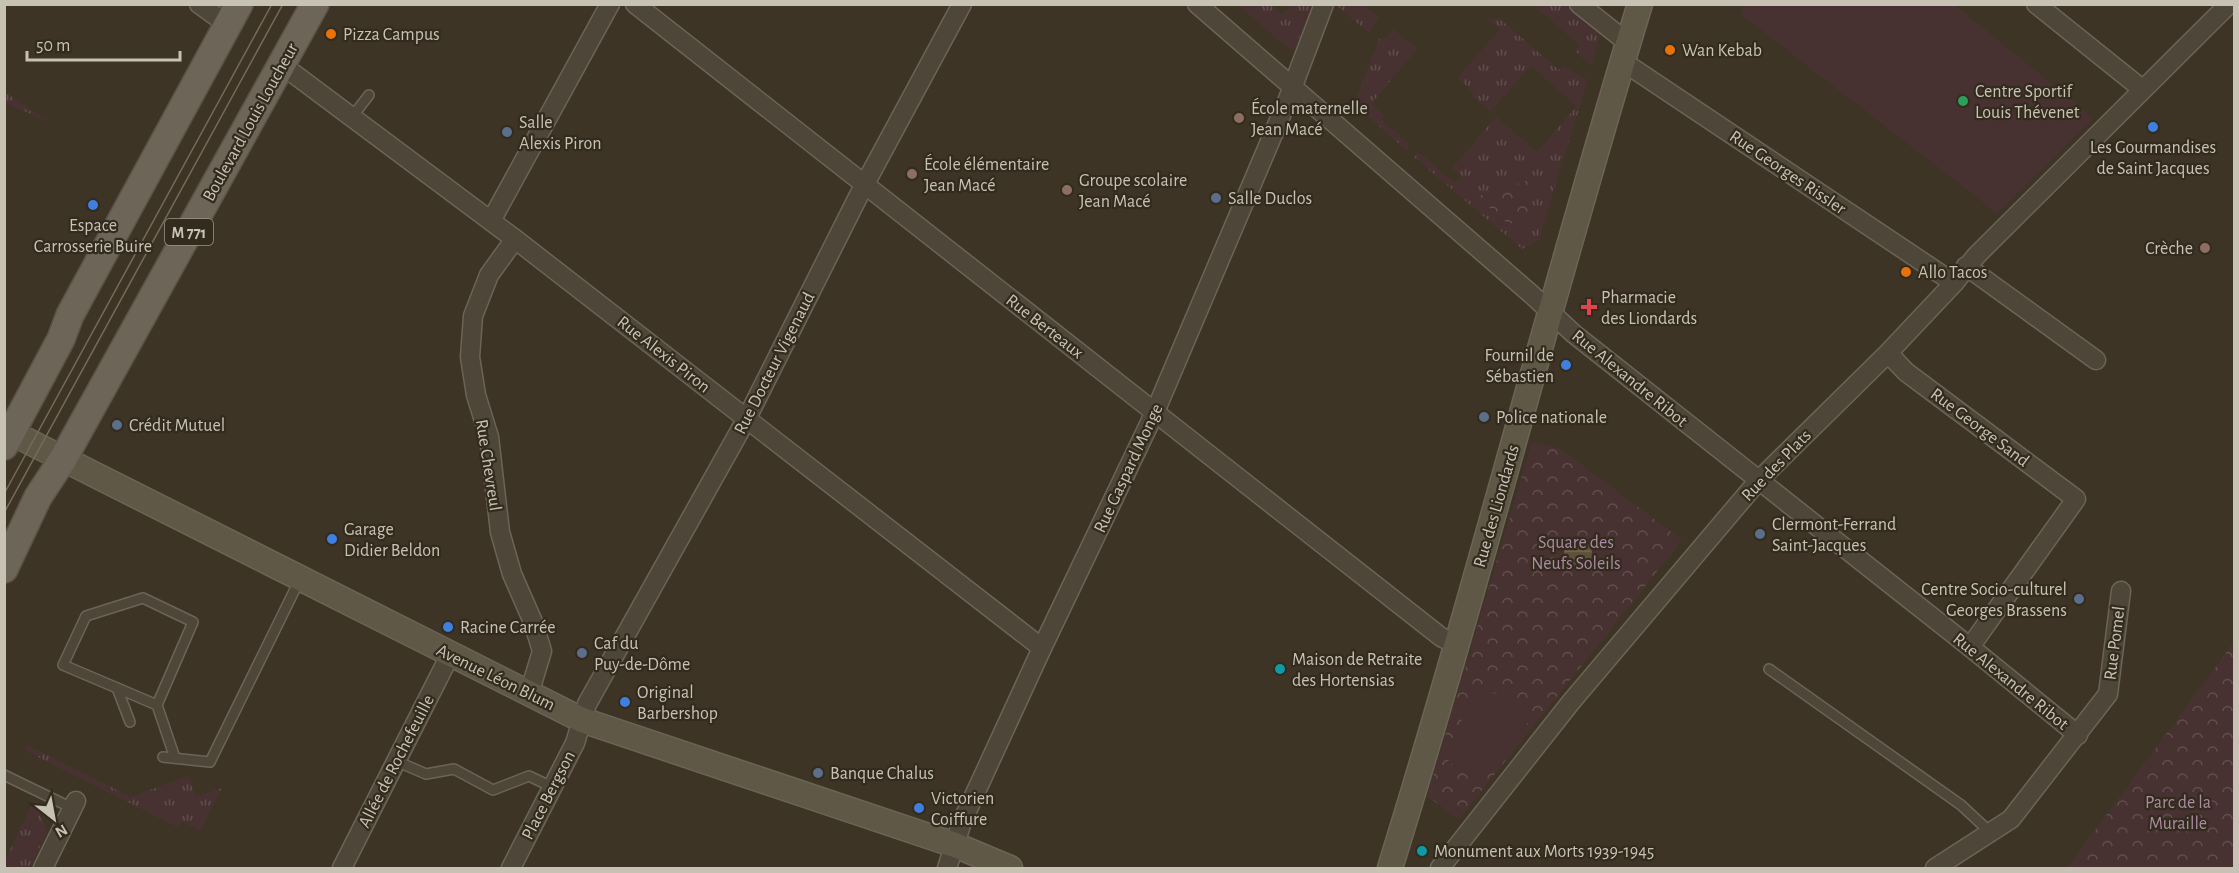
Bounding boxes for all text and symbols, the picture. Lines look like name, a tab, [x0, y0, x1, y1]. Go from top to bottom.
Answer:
scale bar	[27, 24, 180, 62]
place label: Pizza Campus	[343, 26, 440, 44]
marker: Pizza Campus	[324, 27, 338, 41]
text: 50 m	[36, 37, 70, 55]
street label: Boulevard Louis Loucheur	[200, 40, 302, 205]
place label: Wan Kebab	[1682, 42, 1762, 60]
marker: Wan Kebab	[1663, 43, 1677, 57]
place label: Centre Sportif Louis Thévenet	[1975, 83, 2080, 122]
marker: Centre Sportif Louis Thévenet	[1956, 94, 1970, 108]
place label: École maternelle Jean Macé	[1251, 97, 1368, 139]
marker: École maternelle Jean Macé	[1232, 111, 1246, 125]
place label: Salle Alexis Piron	[519, 114, 601, 153]
marker: Les Gourmandises de Saint Jacques	[2146, 120, 2160, 134]
marker: Salle Alexis Piron	[500, 125, 514, 139]
street label: Rue Georges Rissler	[1726, 127, 1849, 218]
place label: Les Gourmandises de Saint Jacques	[2090, 139, 2216, 178]
place label: École élémentaire Jean Macé	[924, 153, 1049, 195]
marker: École élémentaire Jean Macé	[905, 167, 919, 181]
place label: Groupe scolaire Jean Macé	[1079, 172, 1187, 211]
marker: Groupe scolaire Jean Macé	[1060, 183, 1074, 197]
place label: Salle Duclos	[1228, 190, 1312, 208]
marker: Salle Duclos	[1209, 191, 1223, 205]
marker: Espace Carrosserie Buire	[86, 198, 100, 212]
place label: Espace Carrosserie Buire	[34, 217, 152, 256]
road number: M 771	[165, 219, 213, 245]
place label: Crèche	[2145, 240, 2193, 258]
marker: Crèche	[2198, 241, 2212, 255]
place label: Allo Tacos	[1918, 264, 1987, 282]
marker: Allo Tacos	[1899, 265, 1913, 279]
place label: Pharmacie des Liondards	[1601, 289, 1697, 328]
street label: Rue Docteur Vigenaud	[731, 290, 818, 437]
street label: Rue Berteaux	[1002, 291, 1087, 363]
marker: Pharmacie des Liondards	[1582, 300, 1596, 314]
street label: Rue Alexis Piron	[614, 313, 713, 397]
street label: Rue Alexandre Ribot	[1568, 327, 1691, 431]
place label: Fournil de Sébastien	[1485, 347, 1554, 386]
marker: Fournil de Sébastien	[1559, 358, 1573, 372]
street label: Rue George Sand	[1927, 385, 2032, 471]
street label: Rue Gaspard Monge	[1091, 401, 1167, 536]
place label: Police nationale	[1496, 409, 1607, 427]
marker: Police nationale	[1477, 410, 1491, 424]
place label: Crédit Mutuel	[129, 417, 225, 435]
marker: Crédit Mutuel	[110, 418, 124, 432]
street label: Rue Chevreul	[472, 418, 504, 512]
street label: Rue des Plats	[1738, 426, 1815, 505]
street label: Rue des Liondards	[1471, 443, 1523, 569]
place label: Clermont-Ferrand Saint-Jacques	[1772, 516, 1896, 555]
place label: Garage Didier Beldon	[344, 521, 440, 560]
marker: Clermont-Ferrand Saint-Jacques	[1753, 527, 1767, 541]
marker: Garage Didier Beldon	[325, 532, 339, 546]
park label: Square des Neufs Soleils	[1531, 534, 1621, 573]
place label: Centre Socio-culturel Georges Brassens	[1921, 581, 2067, 620]
marker: Centre Socio-culturel Georges Brassens	[2072, 592, 2086, 606]
street label: Rue Pomel	[2102, 605, 2128, 681]
place label: Racine Carrée	[460, 619, 555, 637]
marker: Racine Carrée	[441, 620, 455, 634]
street label: Rue Alexandre Ribot	[1949, 630, 2072, 734]
place label: Caf du Puy-de-Dôme	[594, 635, 690, 674]
street label: Avenue Léon Blum	[433, 641, 558, 714]
marker: Caf du Puy-de-Dôme	[575, 646, 589, 660]
place label: Maison de Retraite des Hortensias	[1292, 651, 1422, 690]
marker: Maison de Retraite des Hortensias	[1273, 662, 1287, 676]
place label: Original Barbershop	[637, 684, 718, 723]
street label: Allée de Rochefeuille	[356, 692, 438, 831]
marker: Original Barbershop	[618, 695, 632, 709]
street label: Place Bergson	[519, 748, 579, 843]
place label: Banque Chalus	[830, 765, 934, 783]
marker: Banque Chalus	[811, 766, 825, 780]
north arrow	[24, 789, 84, 849]
place label: Victorien Coiffure	[931, 790, 994, 829]
park label: Parc de la Muraille	[2145, 794, 2211, 833]
marker: Victorien Coiffure	[912, 801, 926, 815]
text: N	[52, 821, 70, 841]
place label: Monument aux Morts 1939-1945	[1434, 843, 1654, 861]
marker: Monument aux Morts 1939-1945	[1415, 844, 1429, 858]

